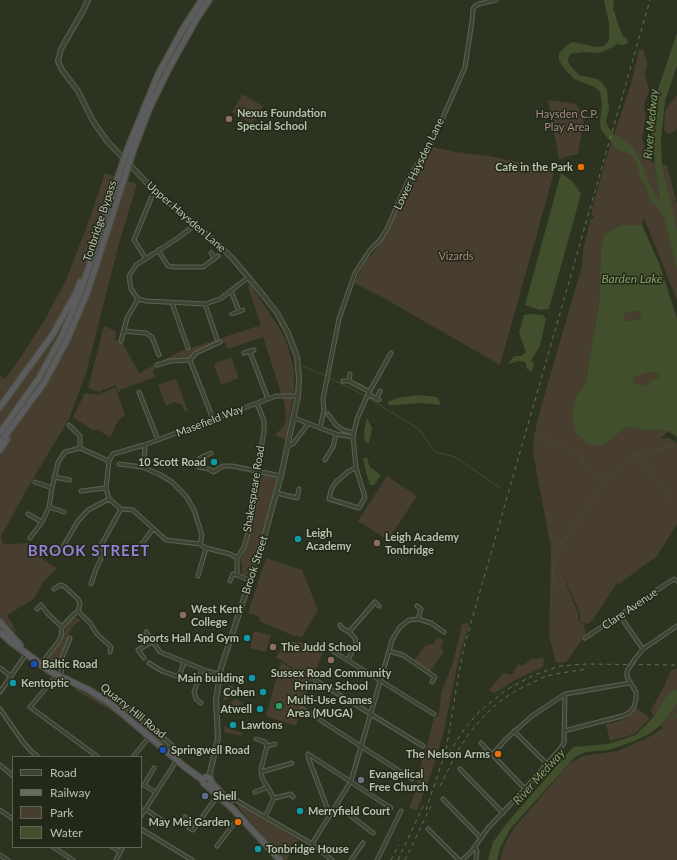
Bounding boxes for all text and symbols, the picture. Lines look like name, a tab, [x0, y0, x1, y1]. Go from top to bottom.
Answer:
water label: River Medway	[641, 88, 661, 160]
place label: Nexus Foundation Special School	[237, 106, 326, 132]
park label: Haysden C.P. Play Area	[536, 107, 598, 133]
marker: Nexus Foundation Special School	[224, 114, 234, 124]
street label: Lower Haysden Lane	[391, 116, 447, 212]
place label: Cafe in the Park	[495, 160, 573, 174]
marker: Cafe in the Park	[576, 162, 586, 172]
street label: Tonbridge Bypass	[81, 179, 119, 263]
street label: Upper Haysden Lane	[144, 179, 228, 255]
park label: Vizards	[438, 249, 474, 263]
water label: Barden Lake	[601, 272, 663, 286]
street label: Masefield Way	[174, 402, 246, 440]
street label: Shakespeare Road	[241, 445, 267, 533]
place label: 10 Scott Road	[138, 455, 206, 469]
marker: 10 Scott Road	[209, 457, 219, 467]
place label: Leigh Academy	[306, 526, 351, 552]
place label: Leigh Academy Tonbridge	[385, 530, 459, 556]
street label: Brook Street	[239, 534, 271, 596]
marker: Leigh Academy	[293, 534, 303, 544]
marker: Leigh Academy Tonbridge	[372, 538, 382, 548]
district label: BROOK STREET	[28, 542, 150, 560]
street label: Clare Avenue	[600, 586, 660, 632]
place label: West Kent College	[191, 602, 243, 628]
marker: West Kent College	[178, 610, 188, 620]
place label: Sports Hall And Gym	[137, 631, 239, 645]
marker: Sports Hall And Gym	[242, 633, 252, 643]
place label: The Judd School	[281, 640, 361, 654]
marker: The Judd School	[268, 642, 278, 652]
marker: Sussex Road Community Primary School	[326, 655, 336, 665]
place label: Baltic Road	[42, 657, 97, 671]
marker: Baltic Road	[29, 659, 39, 669]
place label: Sussex Road Community Primary School	[271, 666, 391, 692]
place label: Main building	[177, 671, 244, 685]
marker: Main building	[247, 673, 257, 683]
place label: Kentoptic	[21, 676, 69, 690]
marker: Kentoptic	[8, 678, 18, 688]
street label: Quarry Hill Road	[98, 681, 168, 741]
place label: Cohen	[223, 685, 255, 699]
marker: Cohen	[258, 687, 268, 697]
place label: Multi-Use Games Area (MUGA)	[287, 693, 372, 719]
marker: Multi-Use Games Area (MUGA)	[274, 701, 284, 711]
place label: Atwell	[221, 702, 252, 716]
marker: Atwell	[255, 704, 265, 714]
place label: Lawtons	[241, 718, 282, 732]
marker: Lawtons	[228, 720, 238, 730]
place label: Springwell Road	[171, 743, 250, 757]
marker: Springwell Road	[158, 745, 168, 755]
water label: River Medway	[510, 746, 568, 808]
place label: The Nelson Arms	[406, 747, 490, 761]
marker: The Nelson Arms	[493, 749, 503, 759]
legend	[12, 756, 142, 848]
text: Road	[50, 765, 77, 780]
place label: Evangelical Free Church	[369, 767, 428, 793]
marker: Evangelical Free Church	[356, 775, 366, 785]
text: Railway	[50, 785, 90, 800]
place label: Shell	[213, 789, 237, 803]
marker: Shell	[200, 791, 210, 801]
place label: Merryfield Court	[308, 804, 390, 818]
text: Park	[50, 805, 73, 820]
marker: Merryfield Court	[295, 806, 305, 816]
place label: May Mei Garden	[148, 815, 230, 829]
marker: May Mei Garden	[233, 817, 243, 827]
text: Water	[50, 825, 83, 840]
place label: Tonbridge House	[266, 842, 349, 856]
marker: Tonbridge House	[253, 844, 263, 854]

